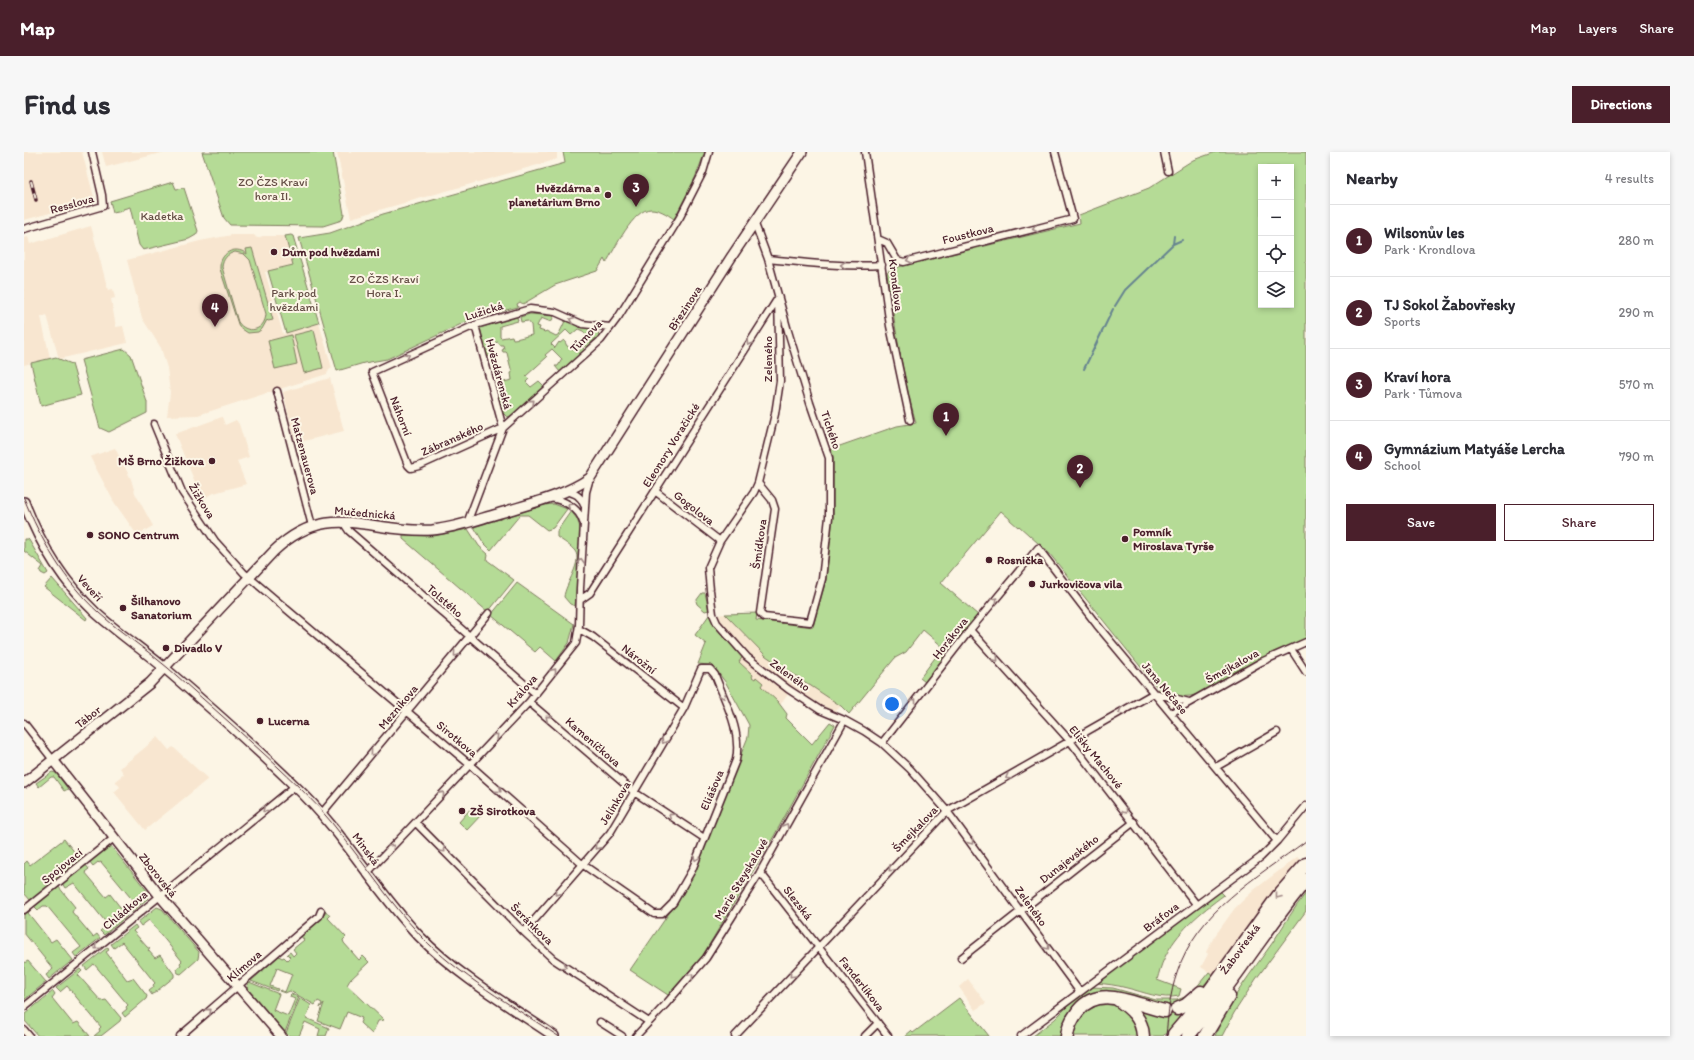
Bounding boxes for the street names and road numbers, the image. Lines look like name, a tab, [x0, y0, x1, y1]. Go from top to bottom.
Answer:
street label: Resslova	[49, 191, 96, 217]
street label: Foustkova	[941, 221, 996, 247]
street label: Krondlova	[886, 258, 906, 313]
street label: Březinova	[665, 282, 705, 333]
street label: Lužická	[463, 298, 506, 324]
street label: Tůmova	[567, 317, 605, 355]
street label: Zeleného	[761, 336, 775, 382]
street label: Hvězdárenská	[483, 337, 515, 412]
street label: Náhorní	[387, 394, 415, 438]
street label: Eleonory Voračické	[639, 400, 703, 490]
street label: Tichého	[818, 409, 844, 451]
street label: Matzenauerova	[288, 416, 322, 497]
street label: Zábranského	[419, 419, 485, 459]
street label: Žižkova	[186, 481, 219, 522]
street label: Gogolova	[671, 488, 718, 529]
street label: Mučednická	[334, 503, 397, 523]
street label: Šmídkova	[749, 518, 769, 570]
street label: Veveří	[74, 572, 106, 604]
street label: Tolstého	[424, 582, 466, 620]
street label: Horákova	[929, 614, 971, 662]
street label: Nárožní	[619, 641, 659, 677]
street label: Šmejkalova	[1203, 645, 1262, 686]
street label: Zeleného	[767, 656, 813, 694]
street label: Jana Nečase	[1139, 659, 1191, 717]
street label: Králova	[504, 671, 540, 711]
street label: Mezníkova	[375, 681, 421, 732]
street label: Tábor	[72, 702, 104, 731]
street label: Kameníčkova	[562, 714, 624, 770]
street label: Sirotkova	[434, 718, 481, 761]
street label: Elišky Machové	[1066, 723, 1126, 792]
street label: Eliášova	[697, 767, 727, 812]
street label: Jelínkova	[596, 778, 634, 827]
street label: Šmejkalova	[889, 802, 941, 855]
street label: Minská	[349, 830, 383, 869]
street label: Dunajevského	[1037, 832, 1101, 886]
street label: Marie Steyskalové	[711, 835, 771, 922]
street label: Spojovací	[39, 845, 85, 887]
street label: Zborovská	[136, 850, 181, 901]
street label: Slezská	[780, 883, 816, 923]
street label: Zeleného	[1012, 883, 1050, 929]
street label: Chládkova	[100, 887, 150, 933]
street label: Bráfova	[1140, 899, 1182, 935]
street label: Šeránkova	[508, 900, 557, 948]
street label: Žabovřeská	[1217, 920, 1264, 977]
street label: Klímova	[224, 947, 264, 985]
street label: Fanderlíkova	[836, 954, 888, 1015]

